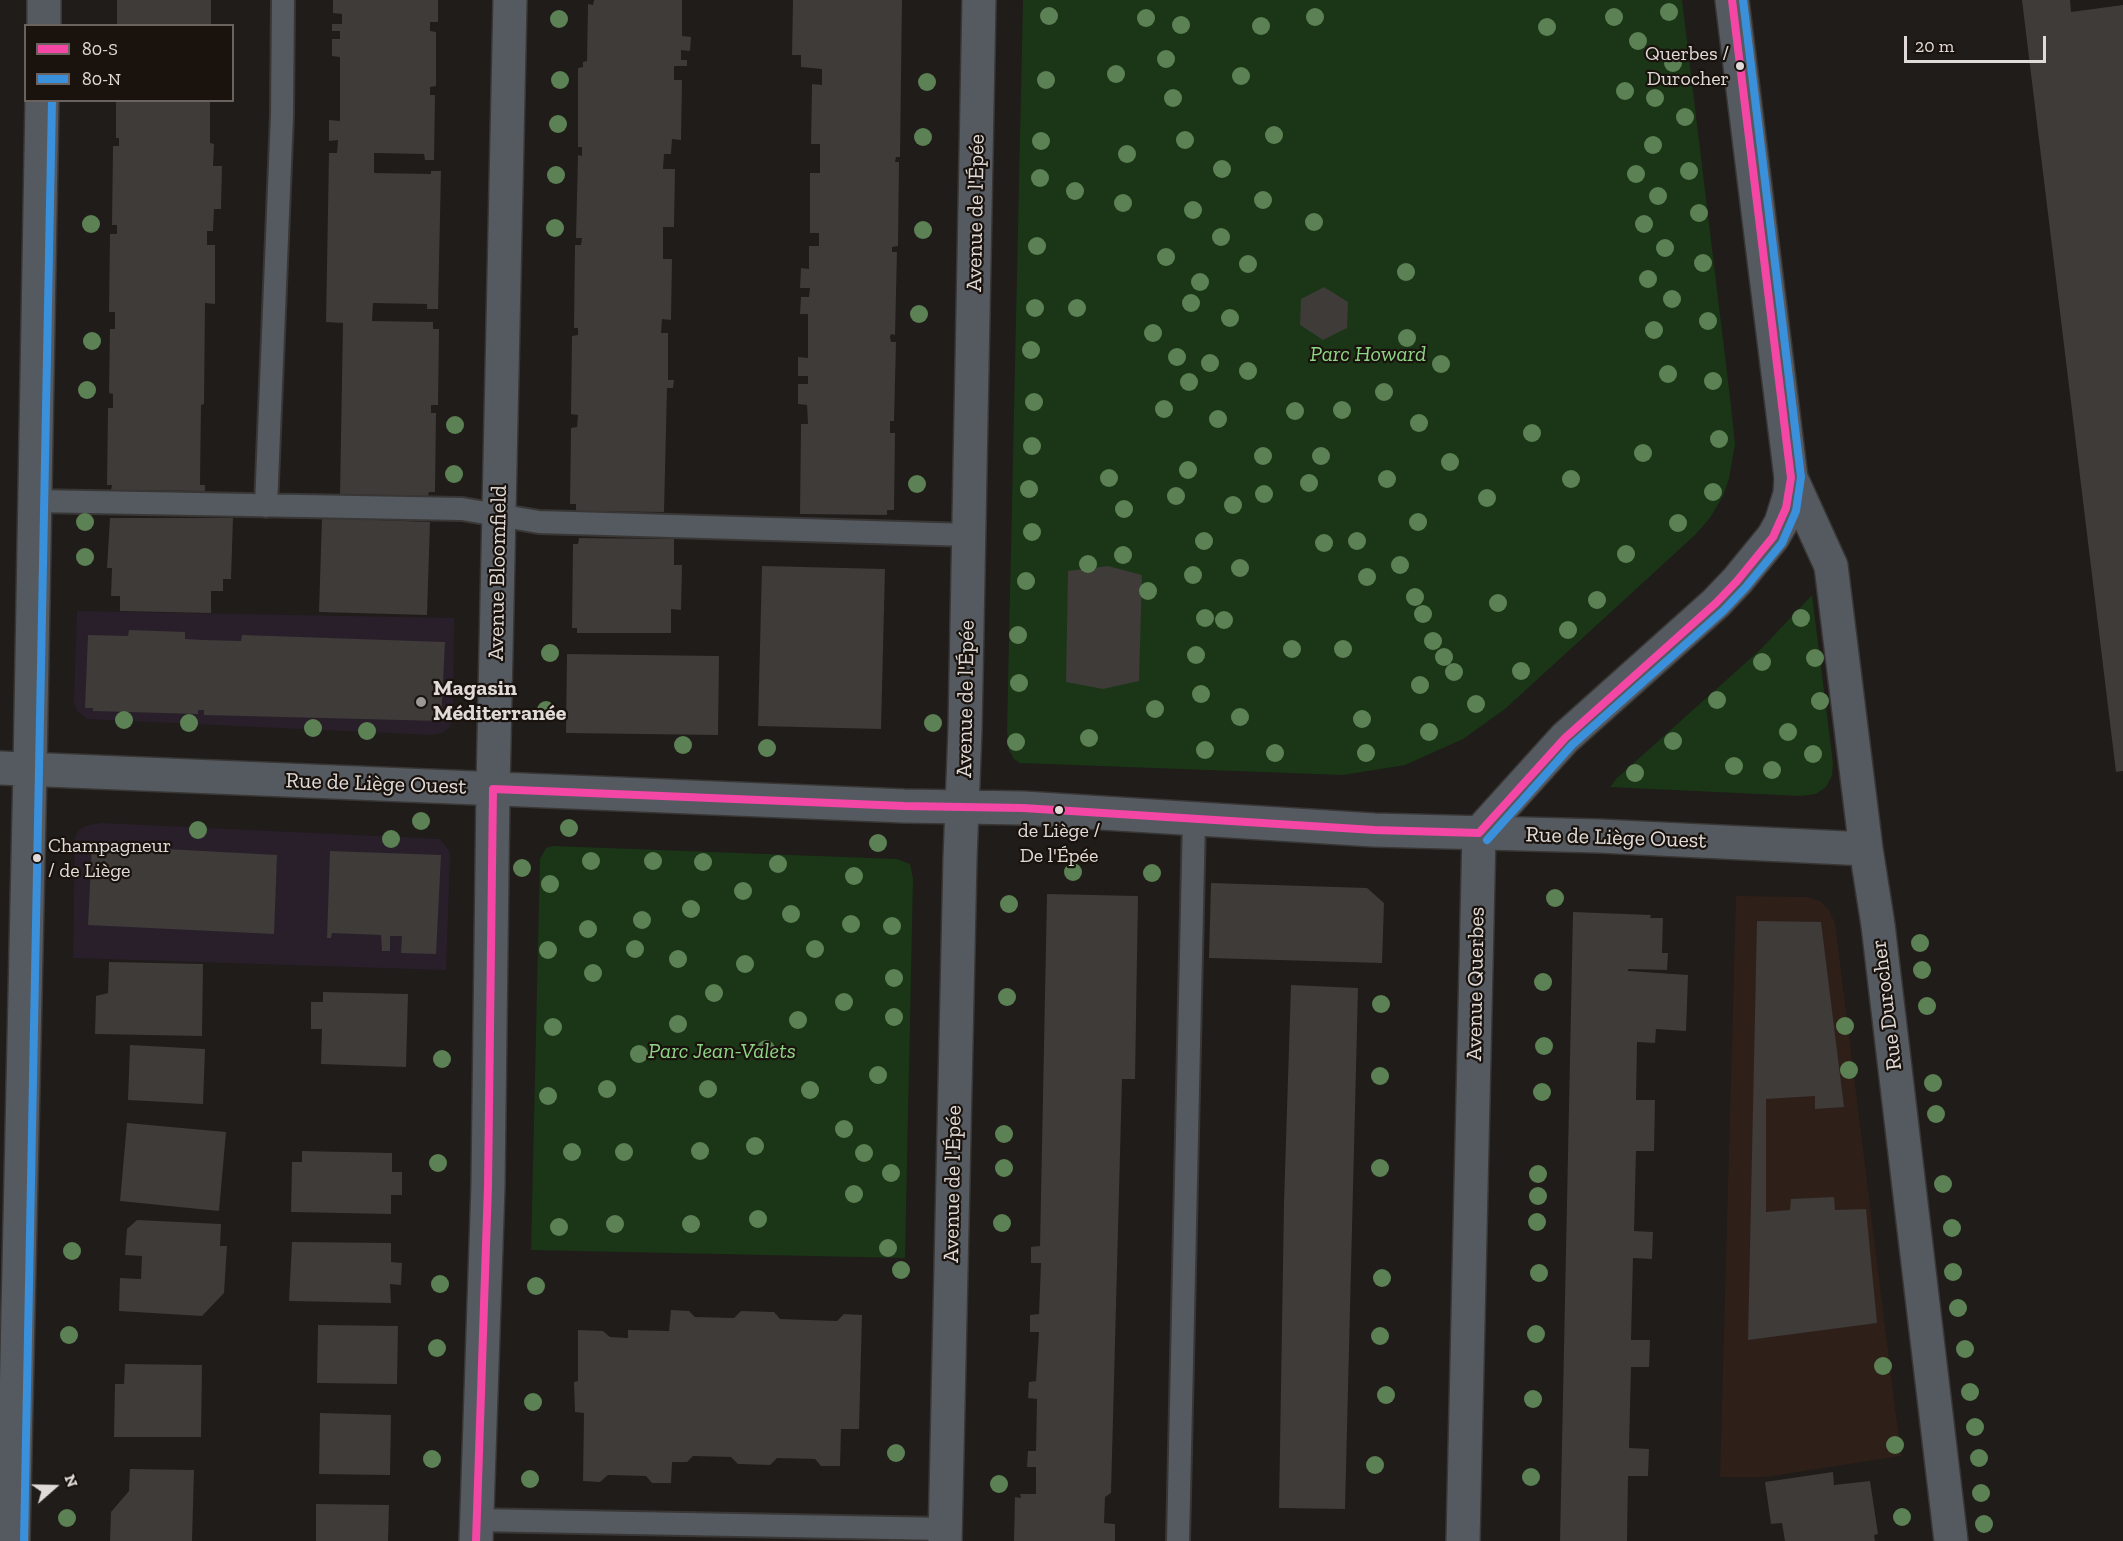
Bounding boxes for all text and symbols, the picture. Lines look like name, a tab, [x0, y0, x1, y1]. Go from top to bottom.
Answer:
legend	[24, 24, 234, 102]
scale bar	[1907, 24, 2050, 62]
text: 20 m	[1915, 35, 1954, 57]
text: 80-S	[82, 38, 118, 60]
place label: Querbes / Durocher	[1645, 42, 1729, 89]
marker: Querbes / Durocher	[1734, 60, 1746, 72]
text: 80-N	[82, 68, 121, 90]
street label: Avenue de l'Épée	[961, 134, 991, 292]
park label: Parc Howard	[1310, 342, 1426, 368]
street label: Avenue Bloomfield	[483, 485, 513, 661]
street label: Avenue de l'Épée	[951, 620, 981, 778]
place label: Magasin Méditerranée	[433, 676, 566, 728]
marker: Magasin Méditerranée	[414, 695, 428, 709]
street label: Rue de Liège Ouest	[285, 768, 467, 800]
marker: de Liège / De l'Épée	[1053, 804, 1065, 816]
place label: de Liège / De l'Épée	[1018, 819, 1100, 866]
street label: Rue de Liège Ouest	[1525, 822, 1707, 854]
place label: Champagneur / de Liège	[48, 834, 171, 881]
marker: Champagneur / de Liège	[31, 852, 43, 864]
street label: Avenue Querbes	[1461, 907, 1491, 1061]
street label: Rue Durocher	[1866, 938, 1908, 1072]
park label: Parc Jean-Valets	[648, 1039, 796, 1065]
street label: Avenue de l'Épée	[938, 1105, 968, 1263]
north arrow	[24, 1457, 84, 1517]
text: N	[60, 1472, 82, 1490]

